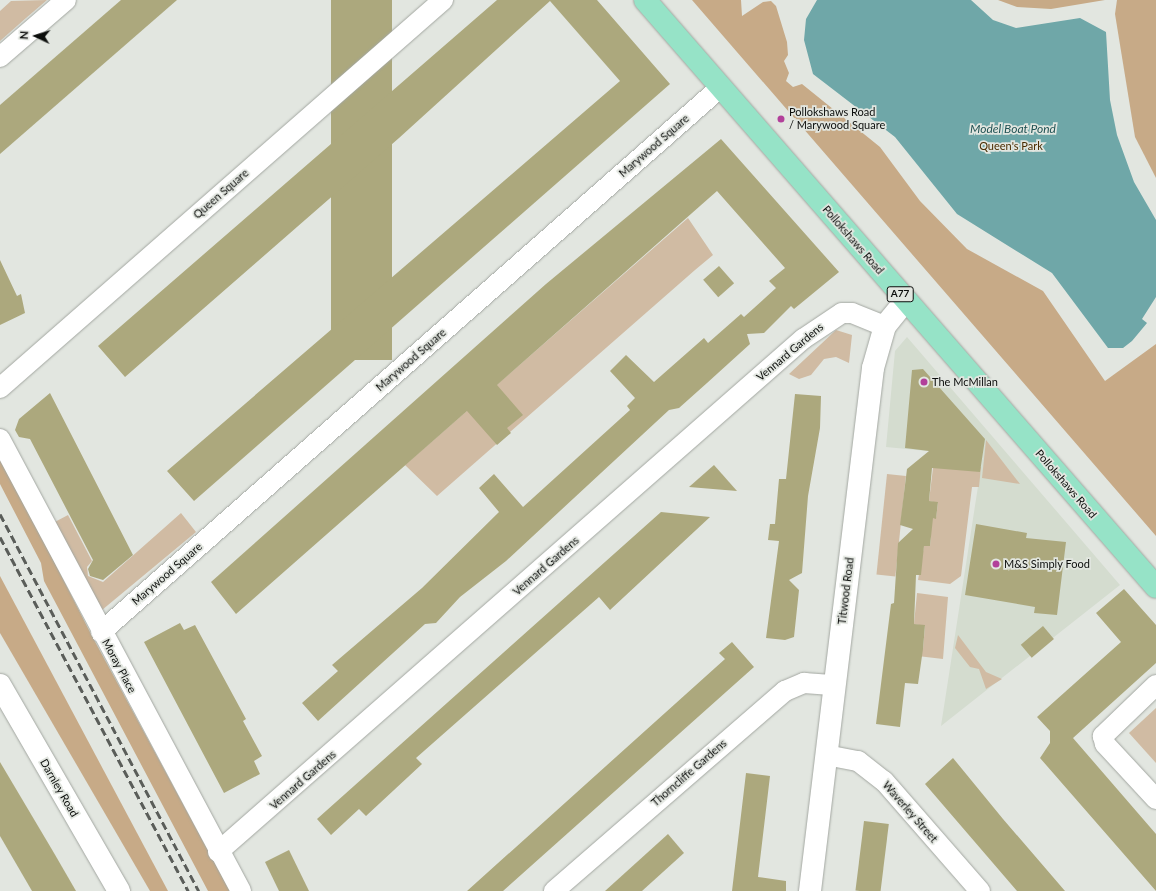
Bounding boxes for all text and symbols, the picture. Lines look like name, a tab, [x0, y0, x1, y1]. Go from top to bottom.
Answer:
north arrow	[16, 16, 56, 56]
text: N	[17, 30, 30, 40]
place label: Pollokshaws Road / Marywood Square	[789, 106, 885, 132]
street label: Marywood Square	[616, 112, 692, 180]
marker: Pollokshaws Road / Marywood Square	[776, 114, 786, 124]
water label: Model Boat Pond	[970, 122, 1056, 136]
park label: Queen's Park	[979, 139, 1043, 153]
street label: Queen Square	[191, 166, 251, 222]
street label: Pollokshaws Road	[820, 203, 886, 277]
road number: A77	[886, 286, 914, 302]
street label: Vennard Gardens	[754, 320, 826, 384]
street label: Marywood Square	[373, 326, 449, 394]
place label: The McMillan	[932, 375, 998, 389]
marker: The McMillan	[919, 377, 929, 387]
street label: Pollokshaws Road	[1033, 447, 1099, 521]
street label: Vennard Gardens	[510, 534, 582, 598]
street label: Marywood Square	[129, 540, 205, 608]
street label: Titwood Road	[835, 557, 857, 625]
place label: M&S Simply Food	[1004, 557, 1090, 571]
marker: M&S Simply Food	[991, 559, 1001, 569]
street label: Moray Place	[99, 637, 139, 695]
street label: Thorncliffe Gardens	[649, 737, 729, 809]
street label: Vennard Gardens	[267, 748, 339, 812]
street label: Darnley Road	[37, 757, 81, 819]
street label: Waverley Street	[880, 779, 940, 845]

